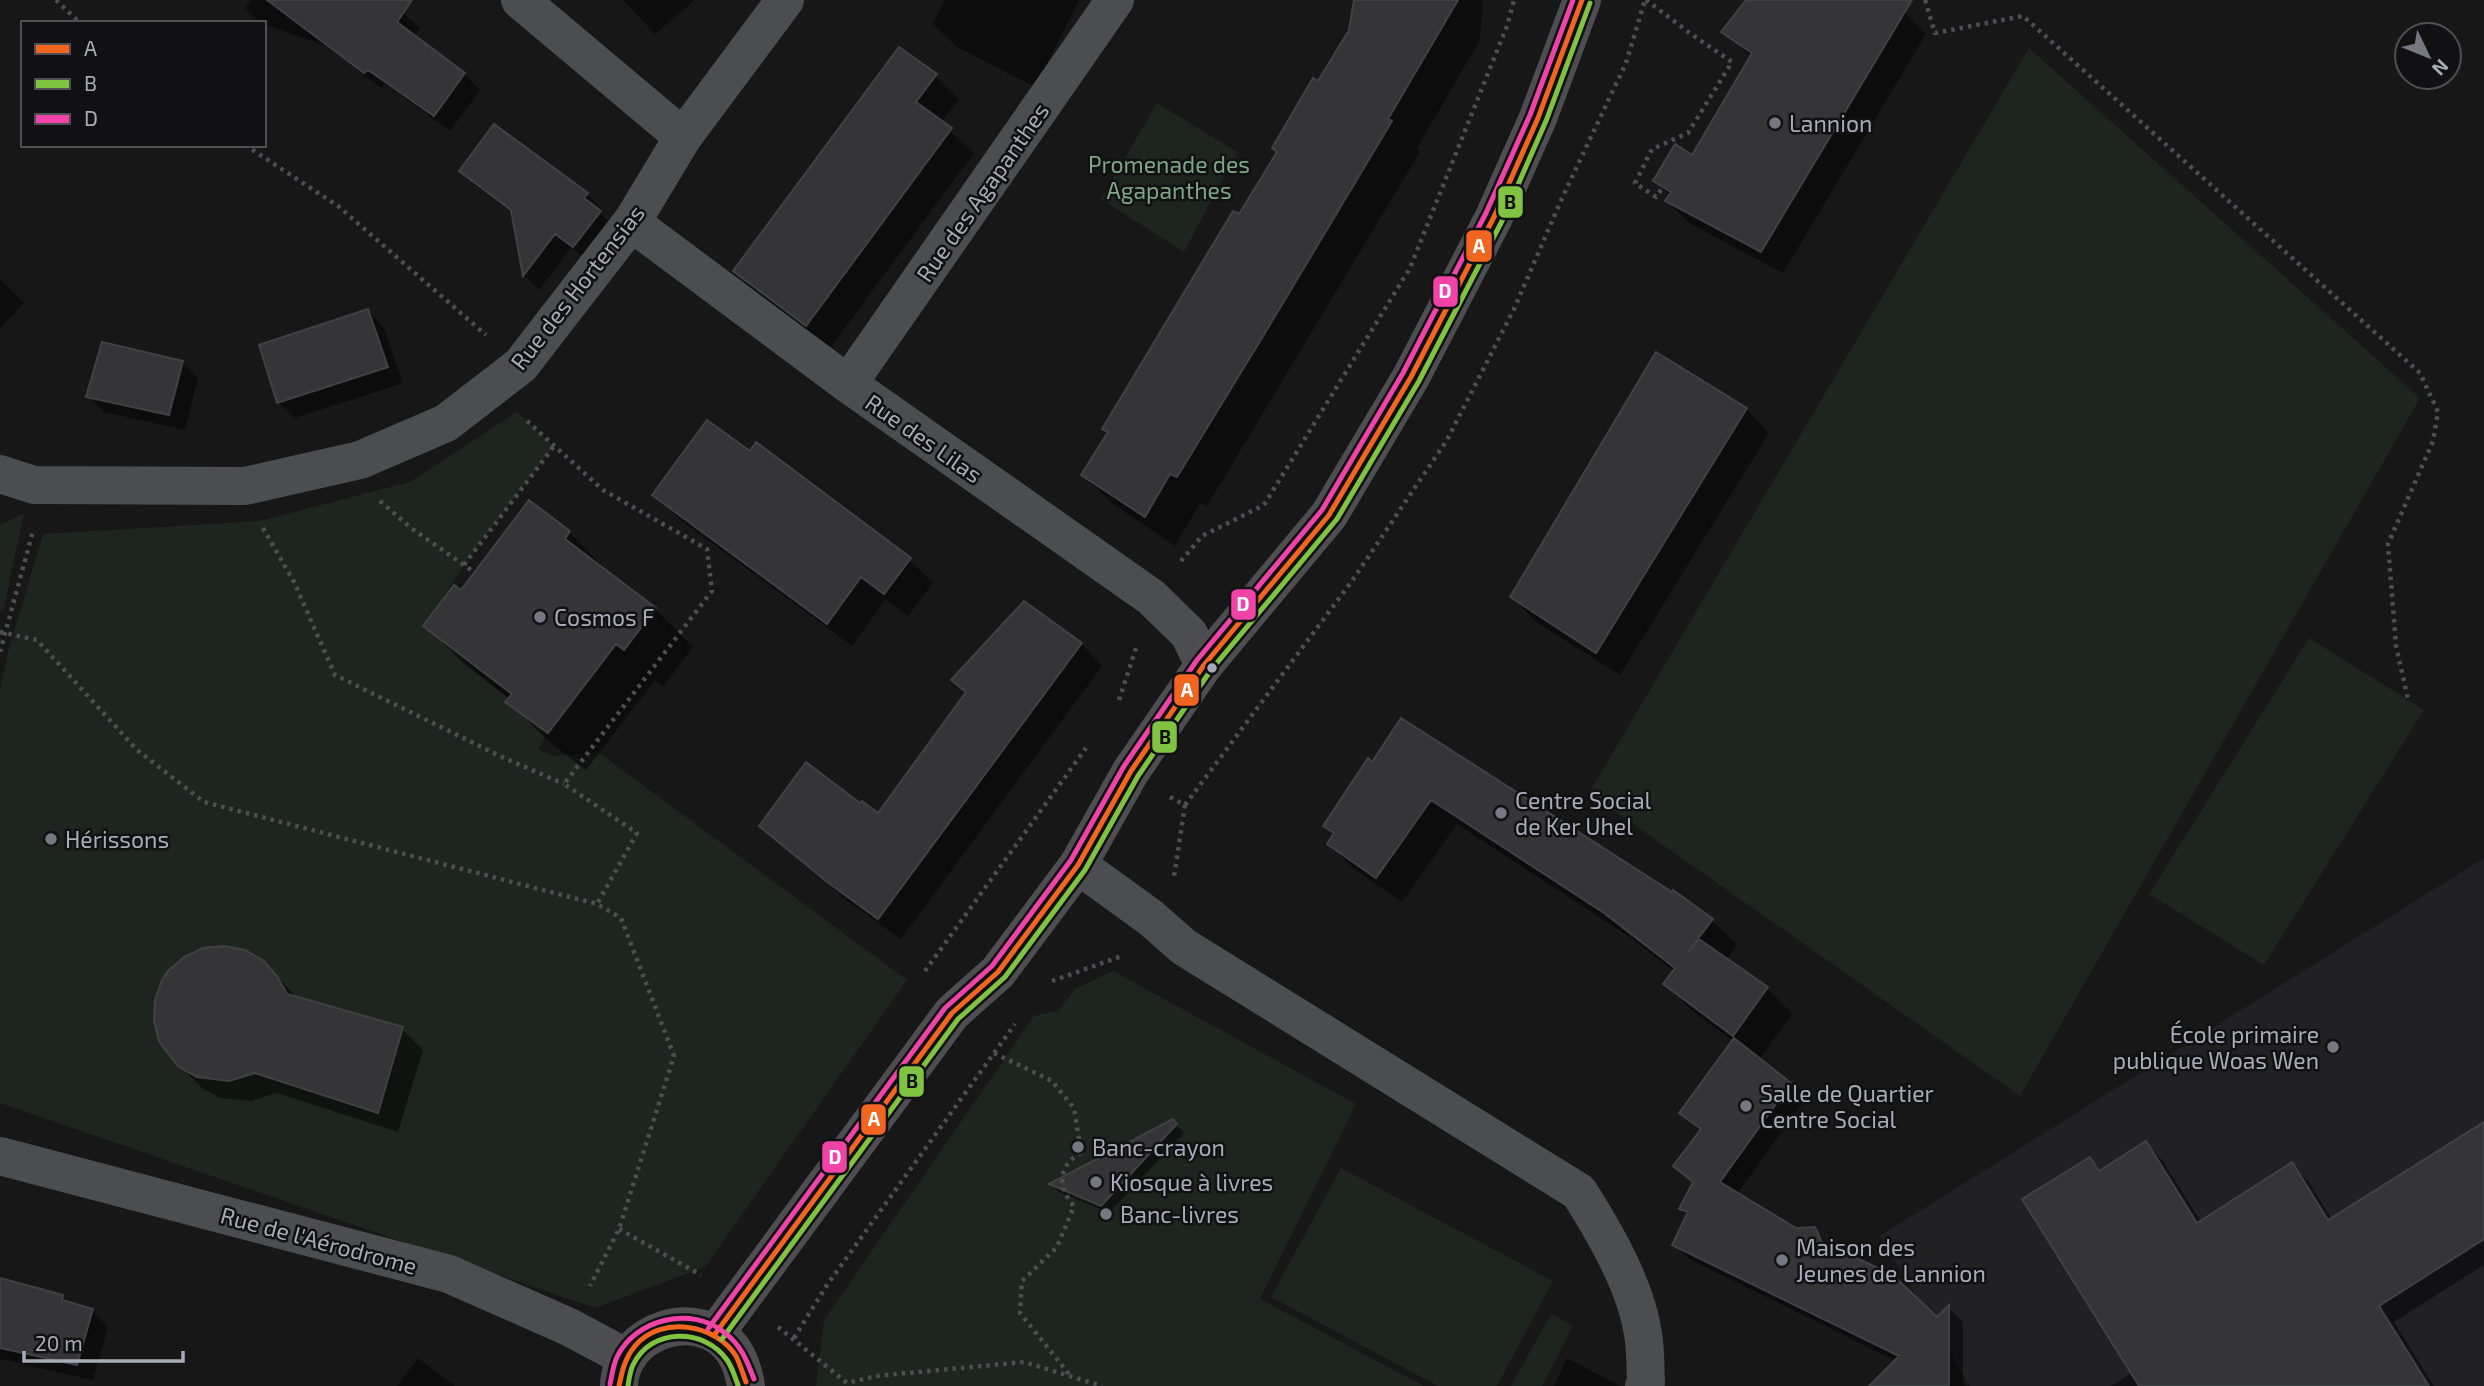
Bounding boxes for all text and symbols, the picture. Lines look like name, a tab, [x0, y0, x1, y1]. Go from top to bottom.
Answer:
legend	[21, 21, 266, 147]
north arrow	[2393, 21, 2463, 91]
text: A	[84, 35, 97, 60]
text: N	[2428, 55, 2454, 81]
text: B	[84, 70, 97, 95]
street label: Rue des Agapanthes	[910, 97, 1054, 287]
text: D	[84, 105, 98, 130]
place label: Lannion	[1789, 109, 1872, 137]
marker: Lannion	[1767, 115, 1783, 131]
park label: Promenade des Agapanthes	[1088, 150, 1250, 204]
line badge: B	[1497, 185, 1524, 219]
text: B	[1504, 190, 1516, 213]
street label: Rue des Hortensias	[504, 199, 650, 375]
line badge: A	[1465, 229, 1493, 263]
text: A	[1473, 234, 1486, 257]
line badge: D	[1432, 275, 1459, 308]
text: D	[1439, 279, 1452, 302]
street label: Rue des Lilas	[860, 388, 988, 488]
line badge: D	[1230, 588, 1257, 621]
text: D	[1237, 592, 1250, 615]
place label: Cosmos F	[554, 603, 654, 631]
marker: Cosmos F	[532, 609, 548, 625]
unlabelled marker	[1205, 661, 1219, 675]
line badge: A	[1173, 673, 1200, 707]
text: A	[1181, 678, 1194, 701]
line badge: B	[1151, 720, 1178, 754]
text: B	[1159, 725, 1171, 748]
place label: Centre Social de Ker Uhel	[1515, 786, 1652, 840]
marker: Centre Social de Ker Uhel	[1493, 805, 1509, 821]
place label: Hérissons	[65, 825, 169, 853]
marker: Hérissons	[43, 831, 59, 847]
place label: École primaire publique Woas Wen	[2113, 1020, 2319, 1074]
marker: École primaire publique Woas Wen	[2325, 1039, 2341, 1055]
line badge: B	[898, 1065, 925, 1098]
text: B	[906, 1069, 918, 1092]
place label: Salle de Quartier Centre Social	[1760, 1079, 1934, 1133]
marker: Salle de Quartier Centre Social	[1738, 1098, 1754, 1114]
line badge: A	[860, 1103, 887, 1136]
text: A	[868, 1107, 881, 1130]
place label: Banc-crayon	[1092, 1133, 1225, 1161]
marker: Banc-crayon	[1070, 1139, 1086, 1155]
line badge: D	[821, 1140, 848, 1174]
text: D	[829, 1145, 842, 1168]
place label: Kiosque à livres	[1110, 1168, 1273, 1196]
marker: Kiosque à livres	[1088, 1174, 1104, 1190]
street label: Rue de l'Aérodrome	[218, 1200, 420, 1280]
place label: Banc-livres	[1120, 1200, 1239, 1228]
marker: Banc-livres	[1098, 1206, 1114, 1222]
place label: Maison des Jeunes de Lannion	[1796, 1233, 1986, 1287]
marker: Maison des Jeunes de Lannion	[1774, 1252, 1790, 1268]
scale bar	[24, 1320, 184, 1364]
text: 20 m	[35, 1330, 83, 1355]

